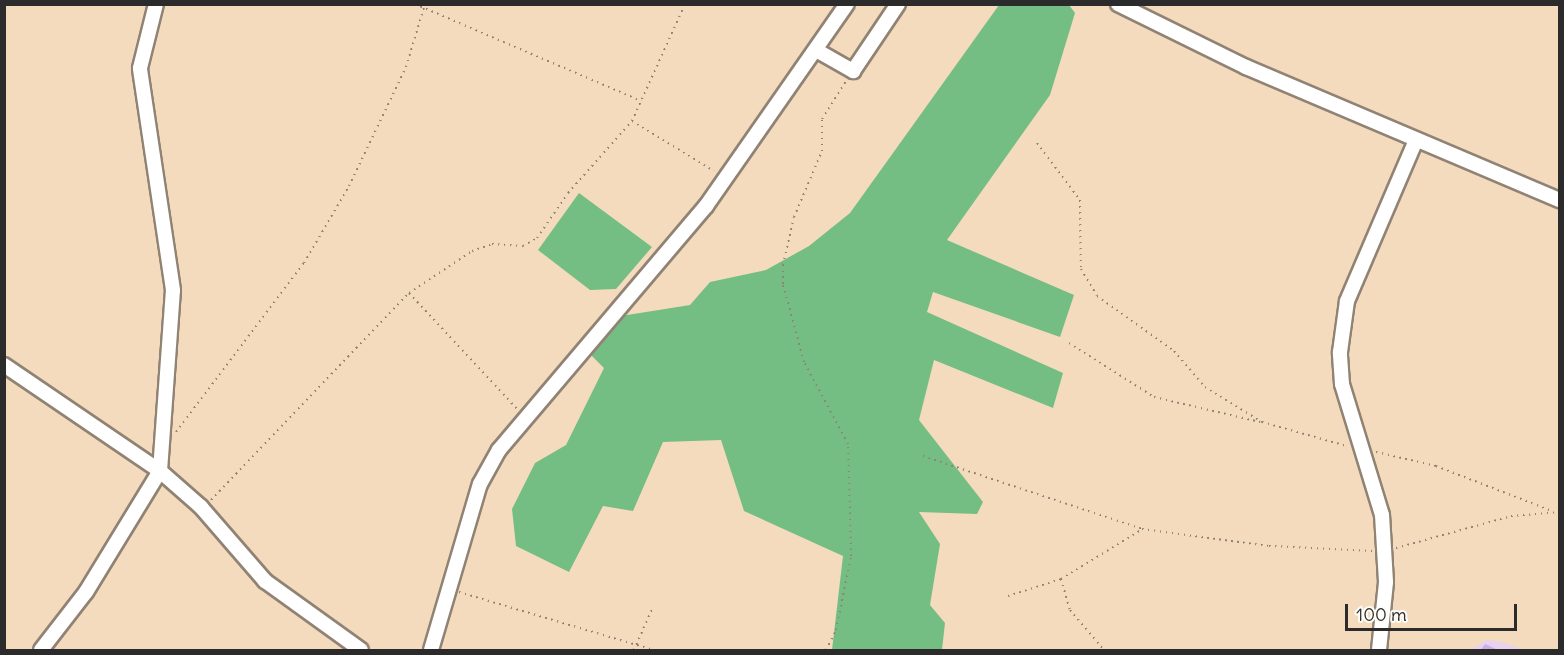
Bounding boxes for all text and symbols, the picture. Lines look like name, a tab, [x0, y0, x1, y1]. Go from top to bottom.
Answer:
scale bar	[1348, 592, 1520, 630]
text: 100 m	[1356, 603, 1407, 626]

